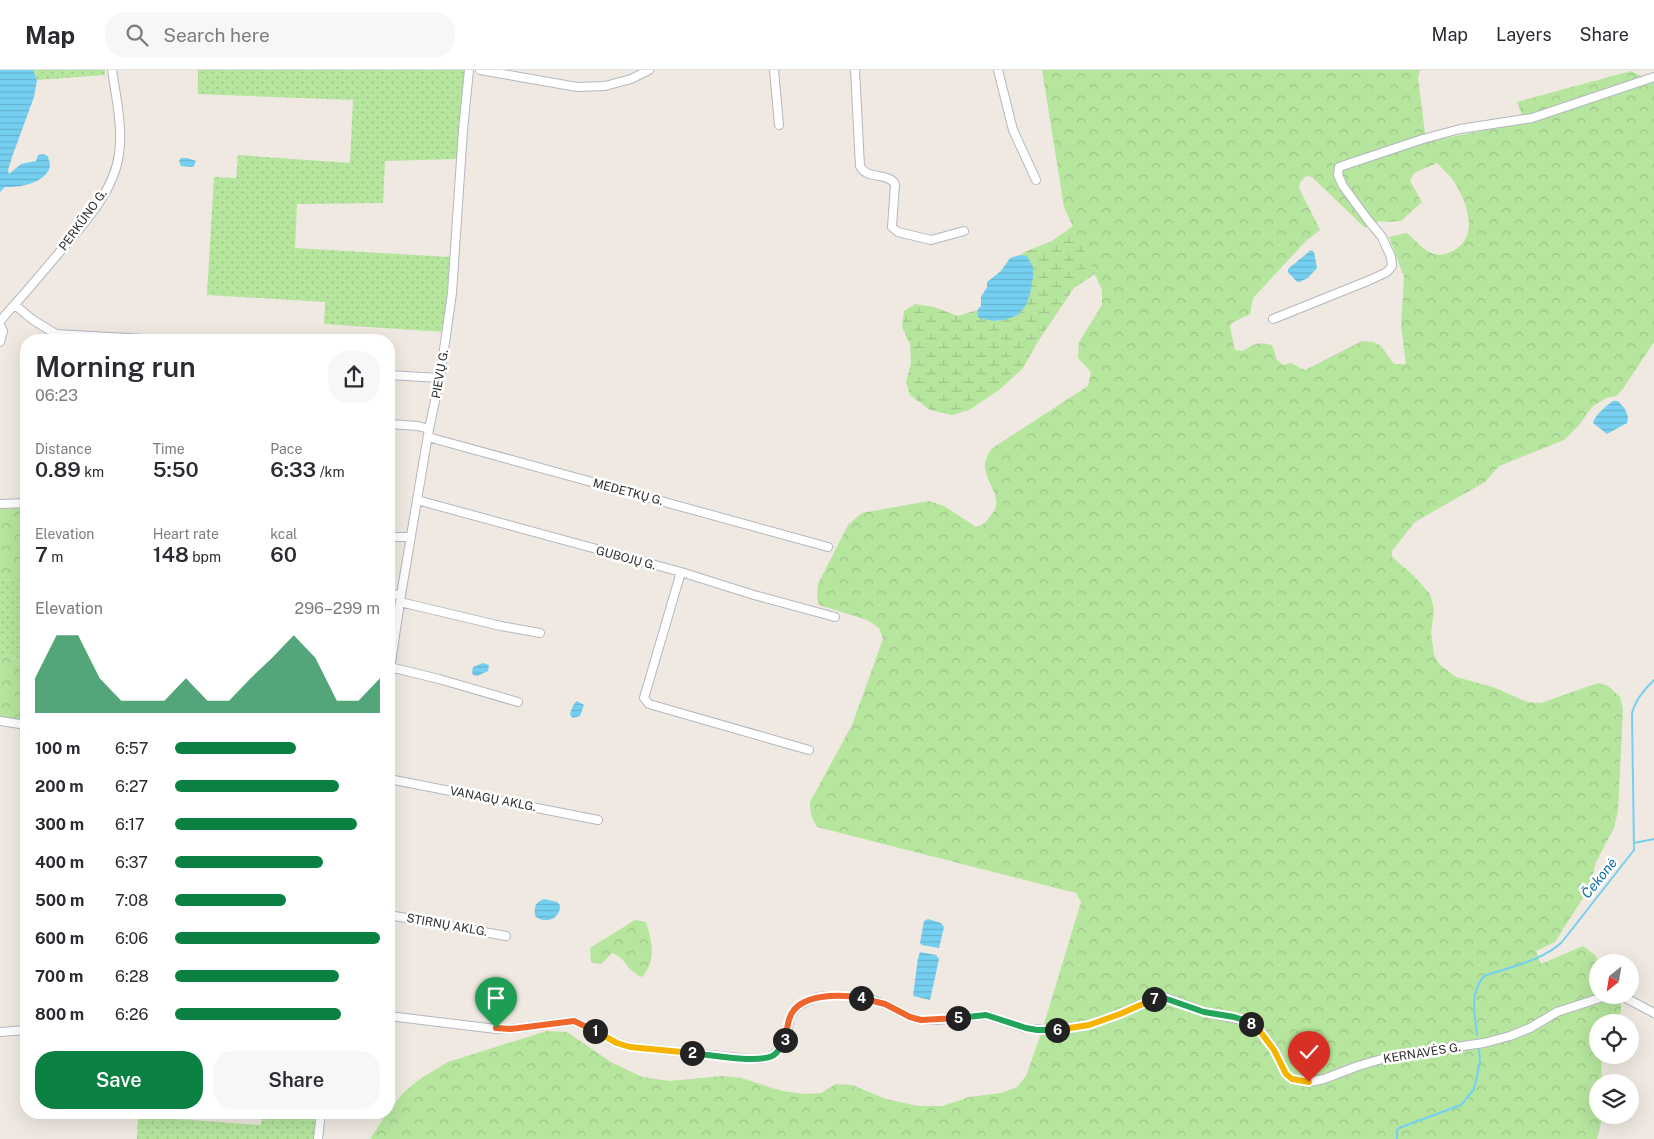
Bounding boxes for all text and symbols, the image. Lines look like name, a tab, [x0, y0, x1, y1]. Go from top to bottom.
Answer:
search box	[105, 12, 455, 57]
text: Map	[25, 21, 75, 49]
icon: search	[123, 21, 151, 49]
text: Search here	[163, 24, 270, 46]
text: Map	[1432, 24, 1468, 45]
text: Layers	[1496, 24, 1552, 45]
text: Share	[1580, 24, 1629, 45]
street label: PERKŪNO G.	[56, 187, 110, 253]
street label: PIEVŲ G.	[429, 348, 451, 400]
text: Morning run	[35, 350, 196, 383]
button: share	[328, 351, 380, 403]
text: 06:23	[35, 386, 78, 405]
text: Distance	[35, 441, 92, 457]
text: Time	[153, 441, 185, 457]
text: Pace	[270, 441, 302, 457]
text: 0.89	[35, 457, 81, 482]
text: 5:50	[153, 457, 199, 482]
text: 6:33	[270, 457, 316, 482]
text: km	[81, 464, 104, 480]
text: /km	[316, 464, 345, 480]
street label: MEDETKŲ G.	[591, 476, 665, 508]
text: Elevation	[35, 526, 94, 542]
text: Heart rate	[153, 526, 219, 542]
text: kcal	[270, 526, 297, 542]
text: 7	[35, 542, 48, 567]
text: 148	[153, 542, 189, 567]
text: 60	[270, 542, 297, 567]
street label: GUBOJŲ G.	[595, 543, 657, 573]
text: m	[48, 549, 63, 565]
text: bpm	[189, 549, 221, 565]
text: Elevation	[35, 599, 103, 618]
text: 296–299 m	[295, 599, 380, 618]
text: 100 m	[35, 739, 80, 758]
text: 6:57	[115, 739, 148, 758]
text: 200 m	[35, 777, 84, 796]
text: 6:27	[115, 777, 148, 796]
street label: VANAGŲ AKLG.	[449, 784, 537, 814]
text: 300 m	[35, 815, 84, 834]
text: 6:17	[115, 815, 145, 834]
text: 400 m	[35, 853, 84, 872]
text: 6:37	[115, 853, 148, 872]
water label: Čekonė	[1577, 854, 1620, 901]
text: 500 m	[35, 891, 84, 910]
text: 7:08	[115, 891, 148, 910]
street label: STIRNŲ AKLG.	[406, 911, 488, 939]
text: 600 m	[35, 929, 84, 948]
text: 6:06	[115, 929, 148, 948]
north arrow	[1589, 954, 1639, 1004]
map controls	[1589, 954, 1639, 1124]
text: 700 m	[35, 967, 83, 986]
text: 6:28	[115, 967, 149, 986]
pin	[475, 977, 517, 1028]
icon: arrive	[482, 984, 510, 1012]
pin: 4	[848, 986, 874, 1010]
pin: 7	[1142, 986, 1166, 1012]
text: 4	[857, 990, 866, 1006]
text: 7	[1150, 991, 1159, 1007]
text: 800 m	[35, 1005, 84, 1024]
text: 6:26	[115, 1005, 148, 1024]
pin: 5	[946, 1006, 970, 1030]
text: 5	[954, 1010, 963, 1026]
pin: 8	[1238, 1012, 1264, 1036]
button: locate	[1589, 1014, 1639, 1064]
text: 8	[1247, 1016, 1256, 1032]
pin: 1	[582, 1018, 608, 1044]
pin: 6	[1044, 1018, 1070, 1042]
text: 6	[1053, 1022, 1062, 1038]
text: 1	[593, 1023, 599, 1039]
pin: 3	[772, 1028, 798, 1052]
pin	[1288, 1031, 1330, 1082]
text: 3	[781, 1032, 790, 1048]
icon: check	[1295, 1038, 1323, 1066]
pin: 2	[680, 1040, 704, 1066]
street label: KERNAVĖS G.	[1382, 1040, 1462, 1066]
text: 2	[688, 1045, 697, 1061]
button: Save	[35, 1051, 203, 1109]
button: Share	[213, 1051, 380, 1109]
button: layers	[1589, 1074, 1639, 1124]

